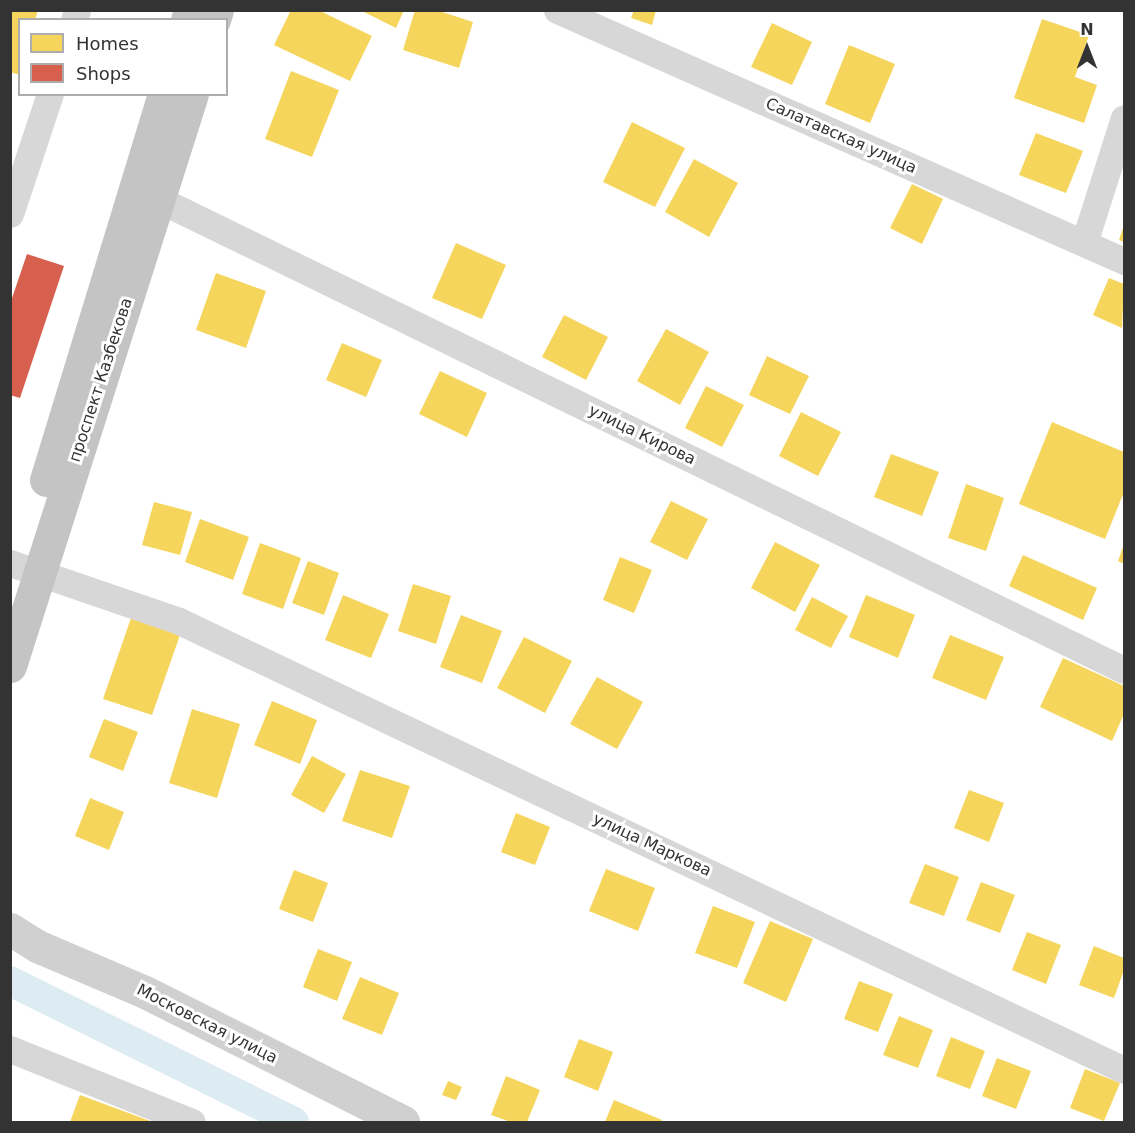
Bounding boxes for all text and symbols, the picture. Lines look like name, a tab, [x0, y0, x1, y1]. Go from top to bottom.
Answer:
legend	[18, 18, 228, 96]
north arrow	[1057, 18, 1117, 78]
text: N	[1080, 20, 1094, 39]
text: Homes	[76, 33, 139, 54]
text: Shops	[76, 63, 131, 84]
street label: Салатавская улица	[762, 94, 920, 178]
street label: проспект Казбекова	[65, 295, 137, 465]
street label: улица Кирова	[585, 401, 699, 469]
street label: улица Маркова	[590, 809, 714, 881]
street label: Московская улица	[134, 980, 280, 1068]

